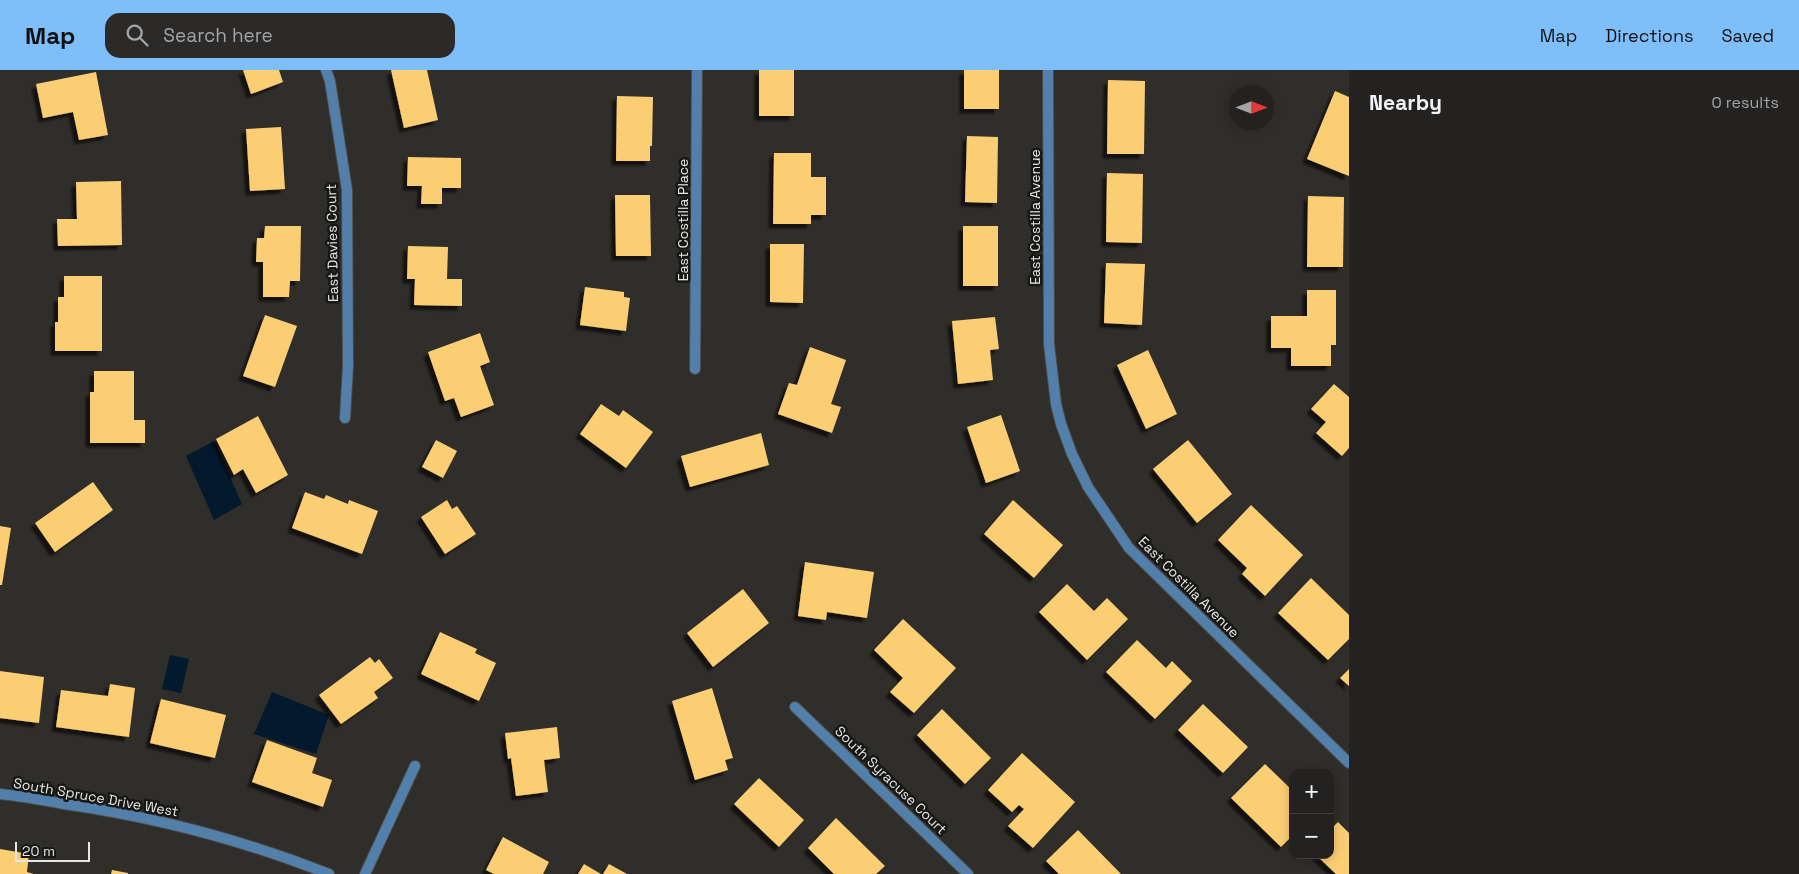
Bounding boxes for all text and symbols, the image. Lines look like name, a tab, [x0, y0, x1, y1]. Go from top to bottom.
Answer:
search box	[105, 13, 455, 58]
text: Map	[25, 20, 75, 51]
icon: search	[123, 21, 151, 49]
text: Search here	[163, 23, 273, 48]
text: Map	[1540, 24, 1577, 47]
text: Directions	[1605, 24, 1694, 47]
text: Saved	[1722, 24, 1774, 47]
north arrow	[1229, 85, 1274, 130]
text: Nearby	[1369, 89, 1442, 116]
text: 0 results	[1711, 92, 1779, 113]
street label: East Costilla Avenue	[1026, 149, 1044, 285]
street label: East Costilla Place	[674, 159, 692, 281]
street label: East Davies Court	[322, 184, 342, 302]
street label: East Costilla Avenue	[1135, 533, 1243, 641]
street label: South Syracuse Court	[831, 722, 951, 838]
map controls	[1289, 769, 1334, 859]
button: +	[1289, 769, 1334, 814]
street label: South Spruce Drive West	[12, 774, 180, 820]
button: −	[1289, 814, 1334, 859]
scale bar	[15, 839, 90, 862]
text: 20 m	[22, 842, 55, 860]

